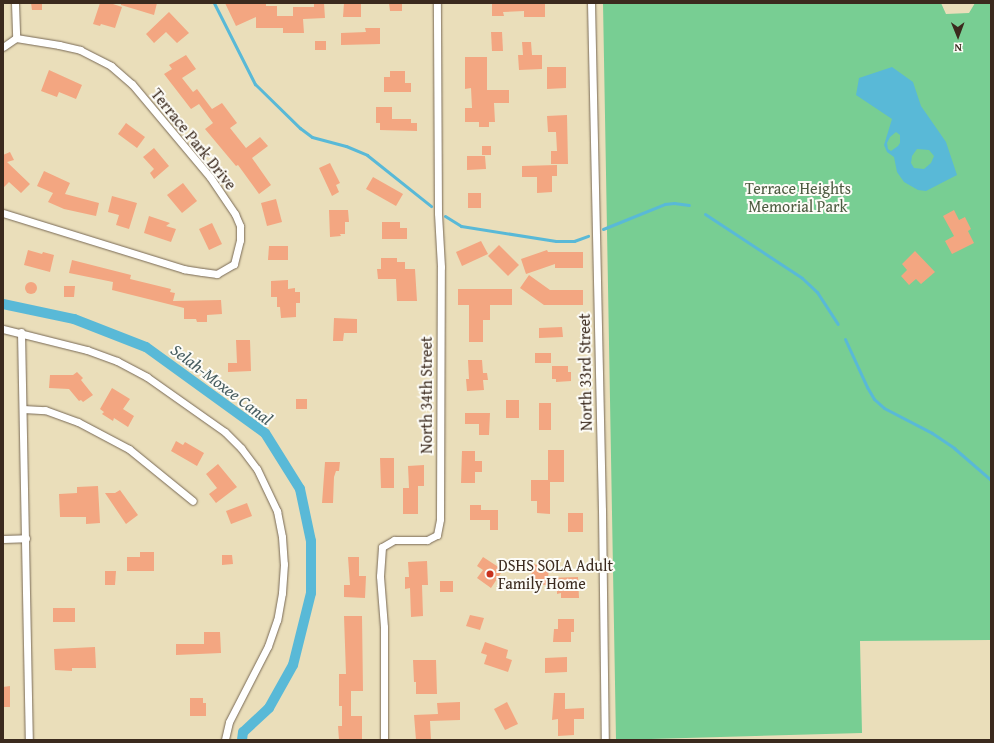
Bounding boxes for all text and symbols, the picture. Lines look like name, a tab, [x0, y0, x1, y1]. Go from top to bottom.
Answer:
north arrow	[938, 16, 978, 56]
text: N	[954, 40, 962, 56]
street label: Terrace Park Drive	[147, 84, 241, 194]
park label: Terrace Heights Memorial Park	[745, 178, 851, 216]
street label: North 33rd Street	[574, 313, 596, 431]
street label: North 34th Street	[416, 336, 436, 454]
water label: Selah-Moxee Canal	[167, 339, 277, 429]
place label: DSHS SOLA Adult Family Home	[498, 555, 613, 593]
marker: DSHS SOLA Adult Family Home	[485, 569, 495, 579]

